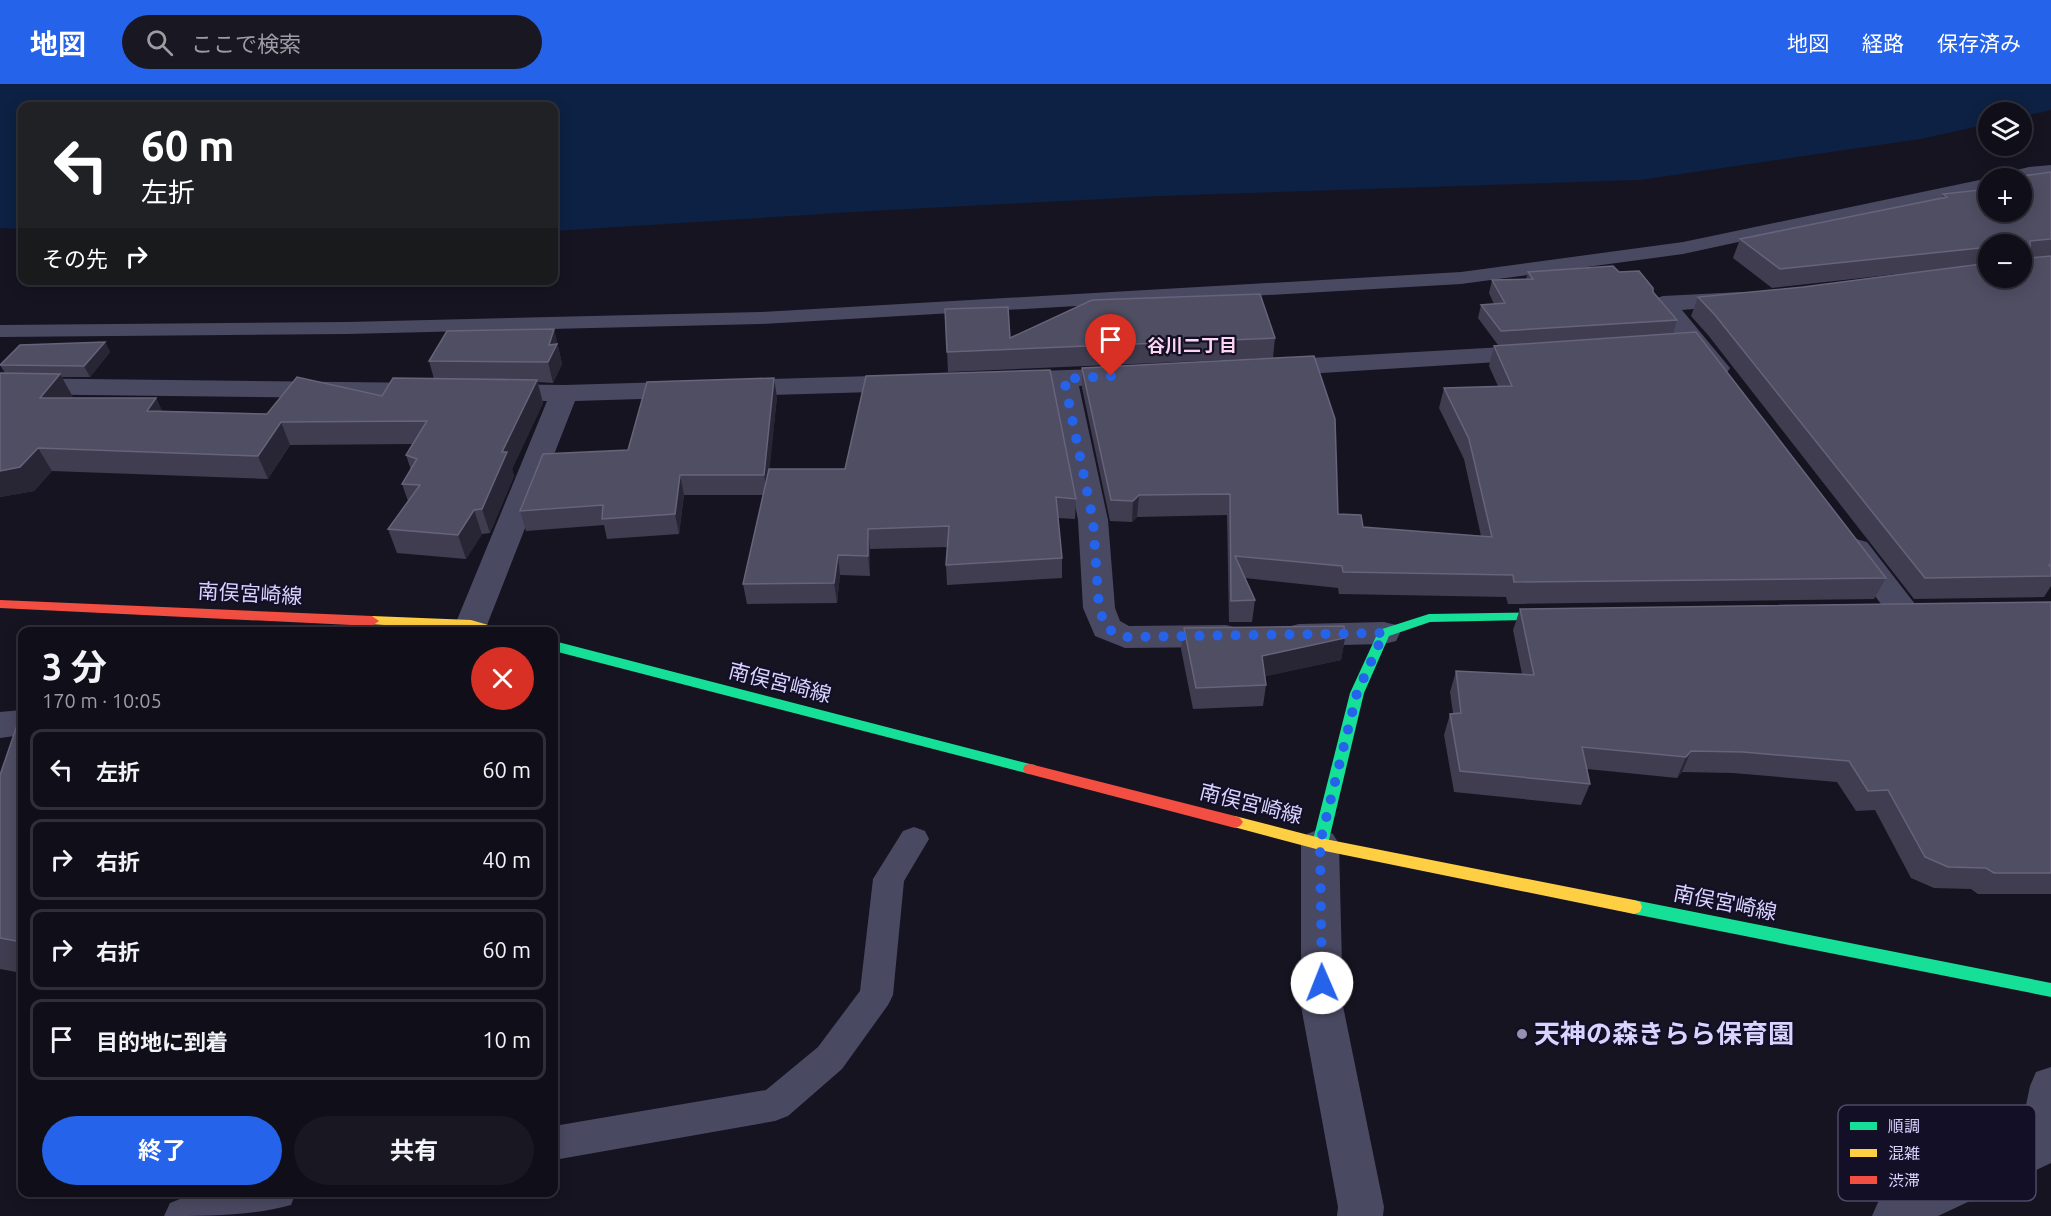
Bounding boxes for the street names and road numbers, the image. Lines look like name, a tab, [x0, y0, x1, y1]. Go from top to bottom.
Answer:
street label: 南俣宮崎線	[197, 578, 303, 608]
street label: 南俣宮崎線	[726, 658, 834, 706]
street label: 南俣宮崎線	[1197, 779, 1305, 827]
street label: 南俣宮崎線	[1671, 880, 1779, 924]

